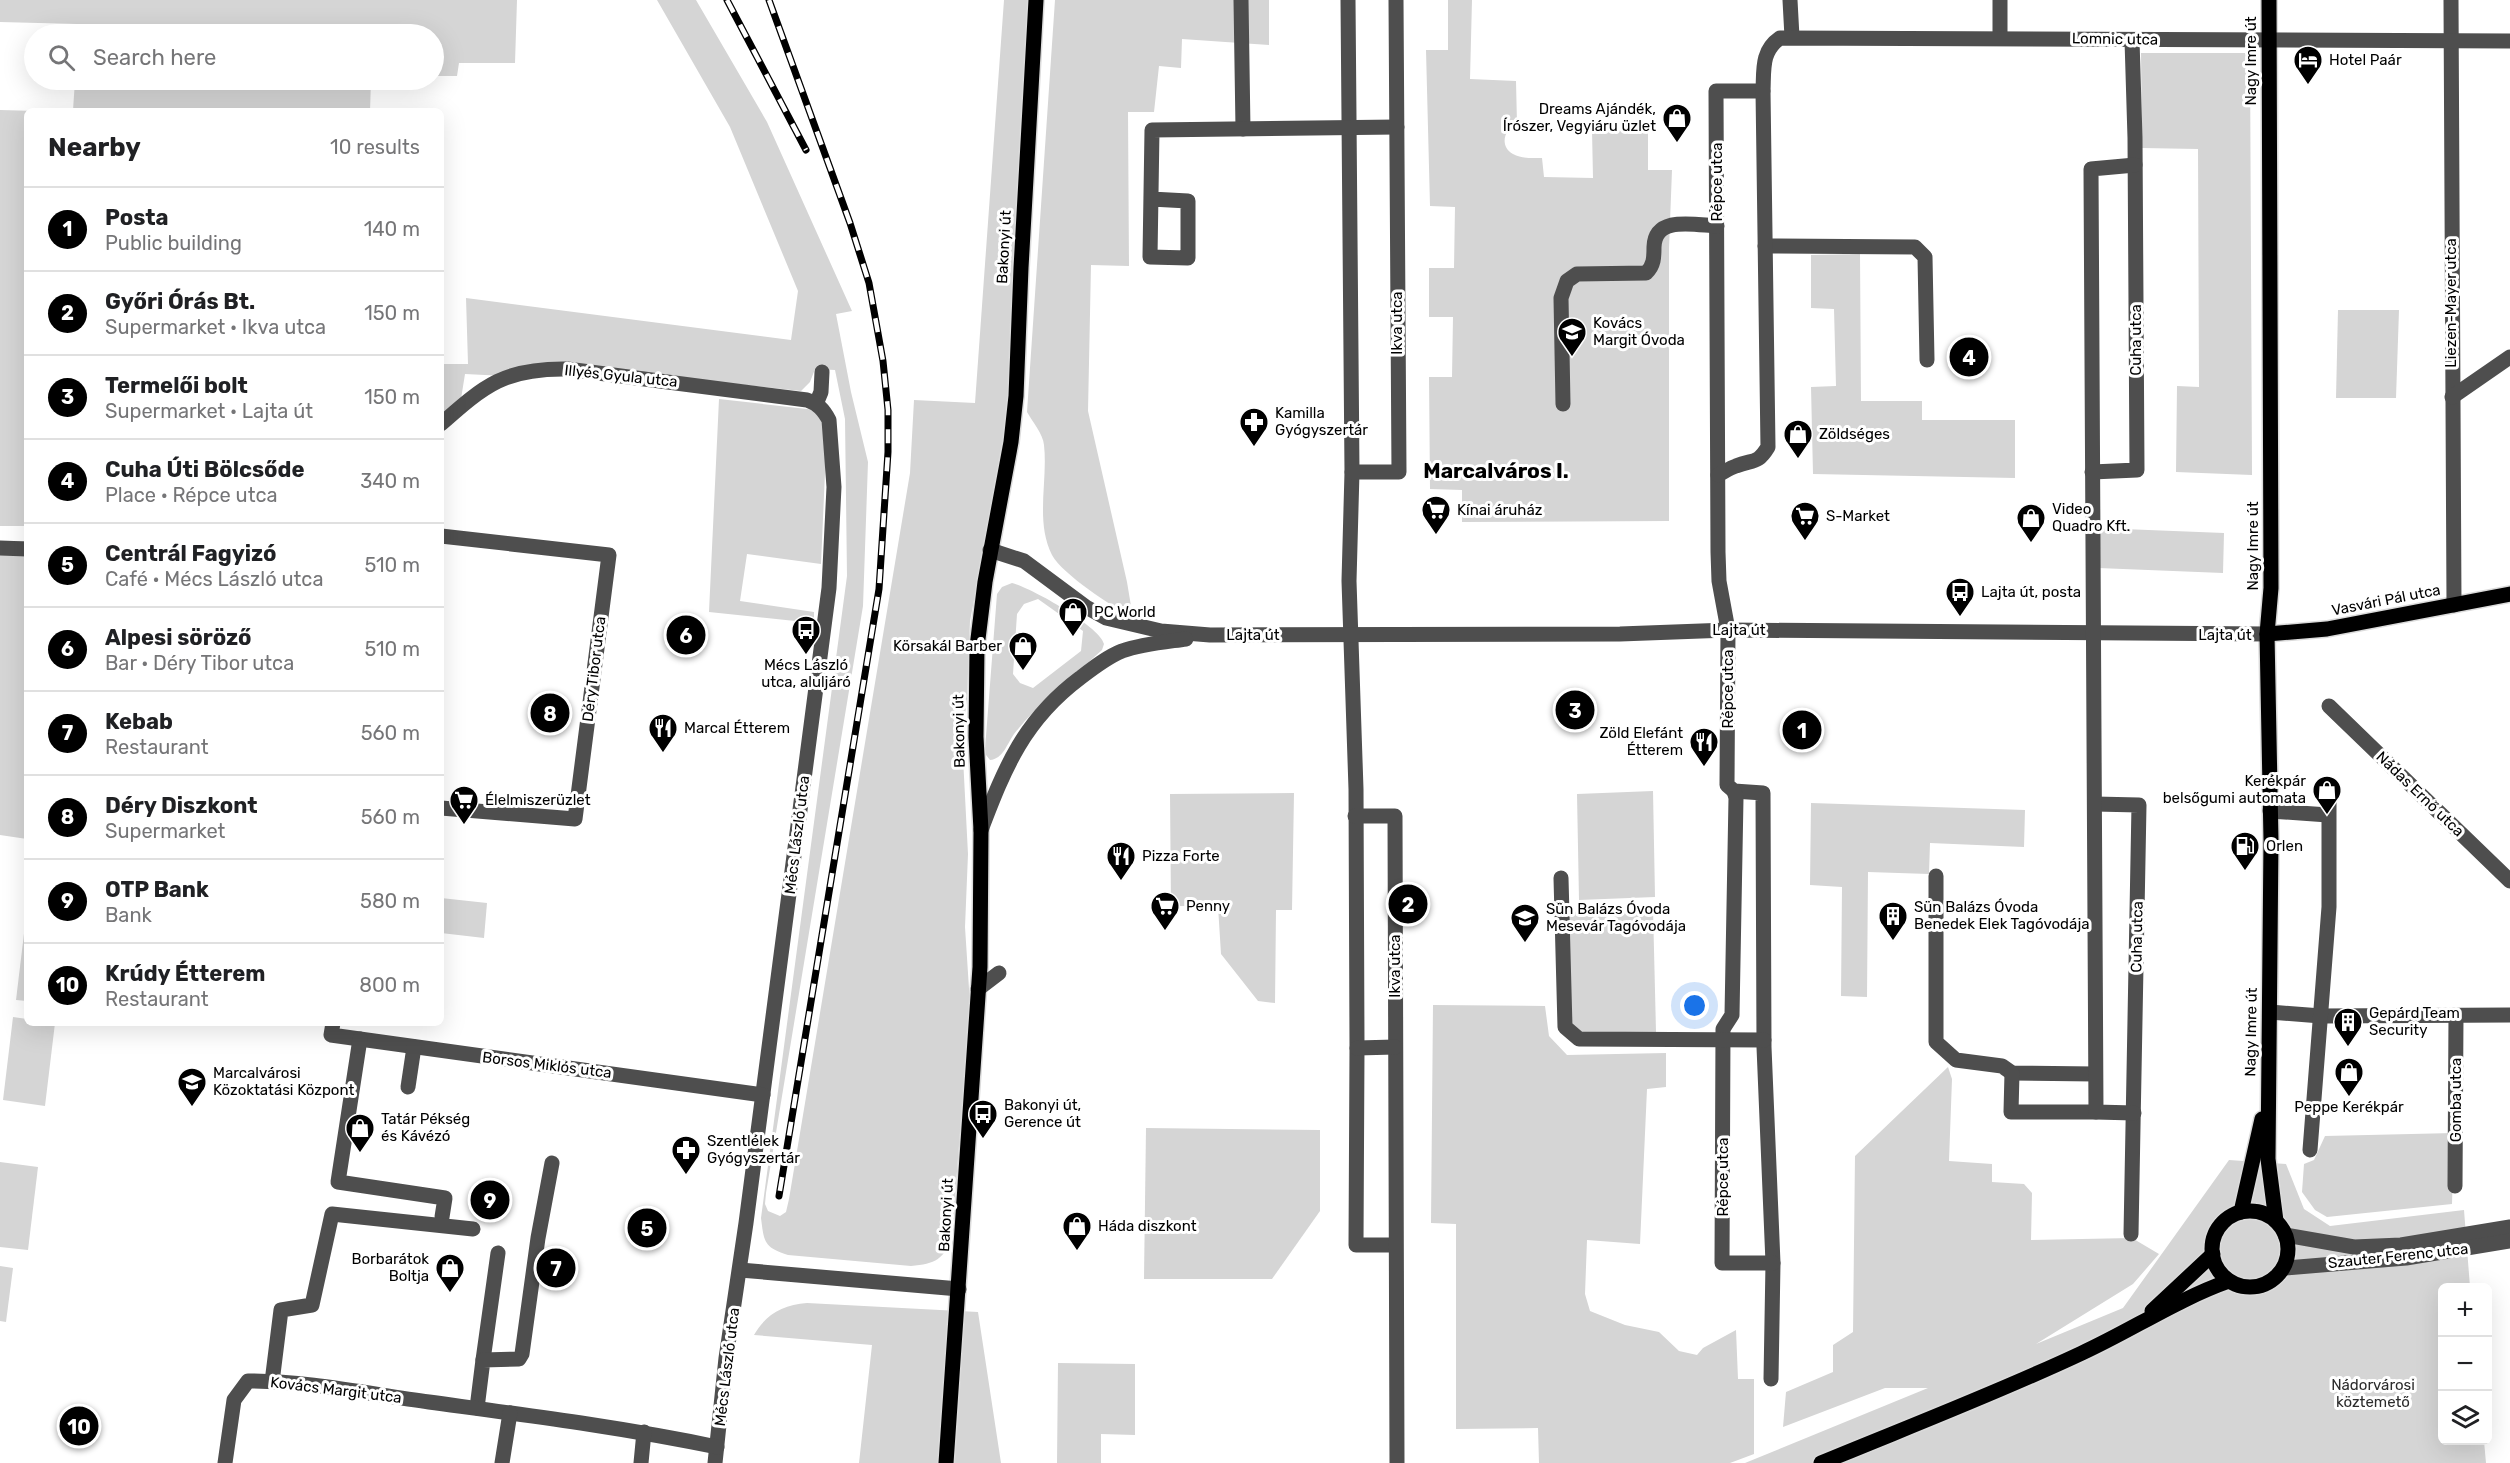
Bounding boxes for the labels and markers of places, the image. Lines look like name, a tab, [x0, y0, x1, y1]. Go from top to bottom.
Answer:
hotel icon: Hotel Paár	[2292, 44, 2324, 86]
place label: Hotel Paár	[2329, 51, 2402, 69]
place label: Dreams Ajándék, Írószer, Vegyiáru üzlet	[1503, 100, 1656, 135]
shop icon: Dreams Ajándék, Írószer, Vegyiáru üzlet	[1661, 102, 1693, 144]
place label: Kovács Margit Óvoda	[1593, 314, 1685, 349]
school or university icon: Kovács Margit Óvoda	[1556, 316, 1588, 358]
pin: 4	[1950, 334, 1988, 380]
place label: Kamilla Gyógyszertár	[1275, 404, 1368, 439]
pharmacy icon: Kamilla Gyógyszertár	[1238, 406, 1270, 448]
shop icon: Zöldséges	[1782, 418, 1814, 460]
place label: Zöldséges	[1819, 425, 1890, 443]
supermarket icon: Kínai áruház	[1420, 494, 1452, 536]
supermarket icon: S-Market	[1789, 500, 1821, 542]
place label: Video Quadro Kft.	[2052, 500, 2130, 535]
place label: Kínai áruház	[1457, 501, 1543, 519]
shop icon: Video Quadro Kft.	[2015, 502, 2047, 544]
place label: S-Market	[1826, 507, 1890, 525]
bus stop icon: Lajta út, posta	[1944, 576, 1976, 618]
place label: Lajta út, posta	[1981, 583, 2081, 601]
shop icon: PC World	[1057, 596, 1089, 638]
place label: PC World	[1094, 603, 1156, 621]
pin: 6	[666, 612, 706, 658]
bus stop icon: Mécs László utca, aluljáró	[790, 614, 822, 656]
shop icon: Körsakál Barber	[1007, 630, 1039, 672]
place label: Körsakál Barber	[893, 637, 1002, 655]
place label: Mécs László utca, aluljáró	[761, 656, 851, 691]
pin: 3	[1556, 688, 1594, 732]
pin: 8	[530, 690, 570, 736]
pin: 1	[1782, 708, 1822, 752]
restaurant icon: Marcal Étterem	[647, 712, 679, 754]
place label: Marcal Étterem	[684, 719, 790, 737]
place label: Zöld Elefánt Étterem	[1600, 724, 1683, 759]
restaurant icon: Zöld Elefánt Étterem	[1688, 726, 1720, 768]
place label: Kerékpár belsőgumi automata	[2163, 772, 2306, 807]
shop icon: Kerékpár belsőgumi automata	[2311, 774, 2343, 816]
supermarket icon: Élelmiszerüzlet	[448, 784, 480, 826]
place label: Élelmiszerüzlet	[485, 791, 591, 809]
fuel station icon: Orlen	[2229, 830, 2261, 872]
place label: Orlen	[2266, 837, 2303, 855]
restaurant icon: Pizza Forte	[1105, 840, 1137, 882]
place label: Pizza Forte	[1142, 847, 1220, 865]
pin: 2	[1388, 882, 1428, 926]
supermarket icon: Penny	[1149, 890, 1181, 932]
place label: Penny	[1186, 897, 1230, 915]
place label: Sün Balázs Óvoda Benedek Elek Tagóvodája	[1914, 898, 2090, 933]
place label: Sün Balázs Óvoda Mesevár Tagóvodája	[1546, 900, 1686, 935]
building icon: Sün Balázs Óvoda Benedek Elek Tagóvodája	[1877, 900, 1909, 942]
school or university icon: Sün Balázs Óvoda Mesevár Tagóvodája	[1509, 902, 1541, 944]
place label: Gepárd Team Security	[2369, 1004, 2460, 1039]
building icon: Gepárd Team Security	[2332, 1006, 2364, 1048]
shop icon: Peppe Kerékpár	[2333, 1056, 2365, 1098]
place label: Marcalvárosi Közoktatási Központ	[213, 1064, 354, 1099]
school or university icon: Marcalvárosi Közoktatási Központ	[176, 1066, 208, 1108]
place label: Bakonyi út, Gerence út	[1004, 1096, 1081, 1131]
bus stop icon: Bakonyi út, Gerence út	[967, 1098, 999, 1140]
place label: Peppe Kerékpár	[2294, 1098, 2404, 1116]
place label: Tatár Pékség és Kávézó	[381, 1110, 470, 1145]
shop icon: Tatár Pékség és Kávézó	[344, 1112, 376, 1154]
place label: Szentlélek Gyógyszertár	[707, 1132, 800, 1167]
pharmacy icon: Szentlélek Gyógyszertár	[670, 1134, 702, 1176]
pin: 9	[470, 1178, 510, 1222]
pin: 5	[628, 1206, 666, 1250]
shop icon: Háda diszkont	[1061, 1210, 1093, 1252]
place label: Háda diszkont	[1098, 1217, 1197, 1235]
pin: 7	[536, 1246, 576, 1290]
place label: Borbarátok Boltja	[351, 1250, 429, 1285]
shop icon: Borbarátok Boltja	[434, 1252, 466, 1294]
pin: 10	[60, 1404, 98, 1448]

